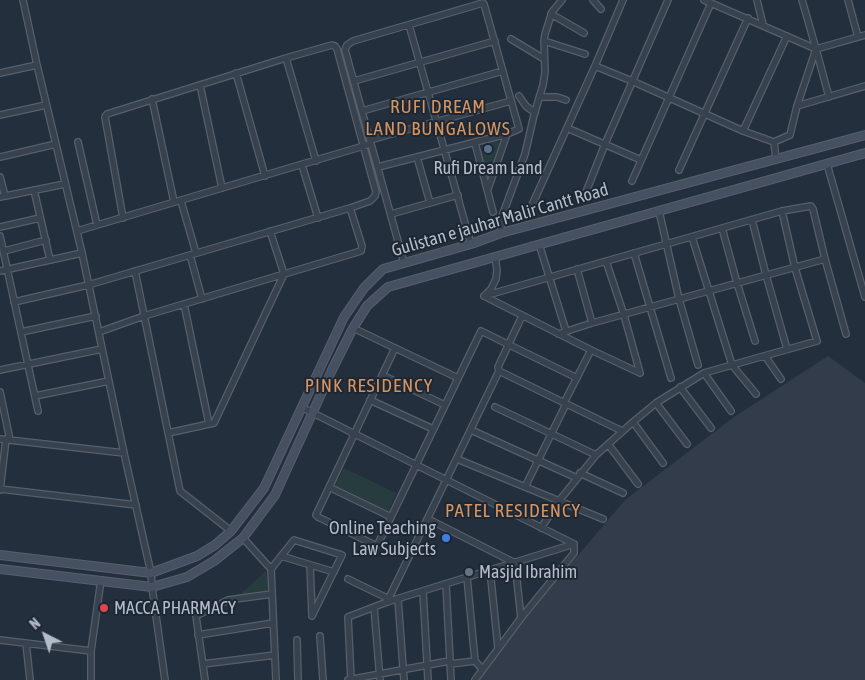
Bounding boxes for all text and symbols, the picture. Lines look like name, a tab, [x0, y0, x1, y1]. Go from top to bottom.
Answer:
district label: RUFI DREAM LAND BUNGALOWS	[363, 96, 513, 140]
marker: Rufi Dream Land	[482, 143, 494, 155]
place label: Rufi Dream Land	[433, 157, 543, 179]
street label: Gulistan e jauhar Malir Cantt Road	[389, 179, 611, 261]
district label: PINK RESIDENCY	[303, 375, 435, 397]
district label: PATEL RESIDENCY	[443, 500, 583, 522]
place label: Online Teaching Law Subjects	[329, 517, 436, 560]
marker: Online Teaching Law Subjects	[440, 532, 452, 544]
place label: Masjid Ibrahim	[479, 561, 577, 583]
marker: Masjid Ibrahim	[463, 566, 475, 578]
place label: MACCA PHARMACY	[114, 597, 236, 619]
marker: MACCA PHARMACY	[98, 602, 110, 614]
north arrow	[20, 610, 70, 660]
text: N	[27, 615, 44, 632]

